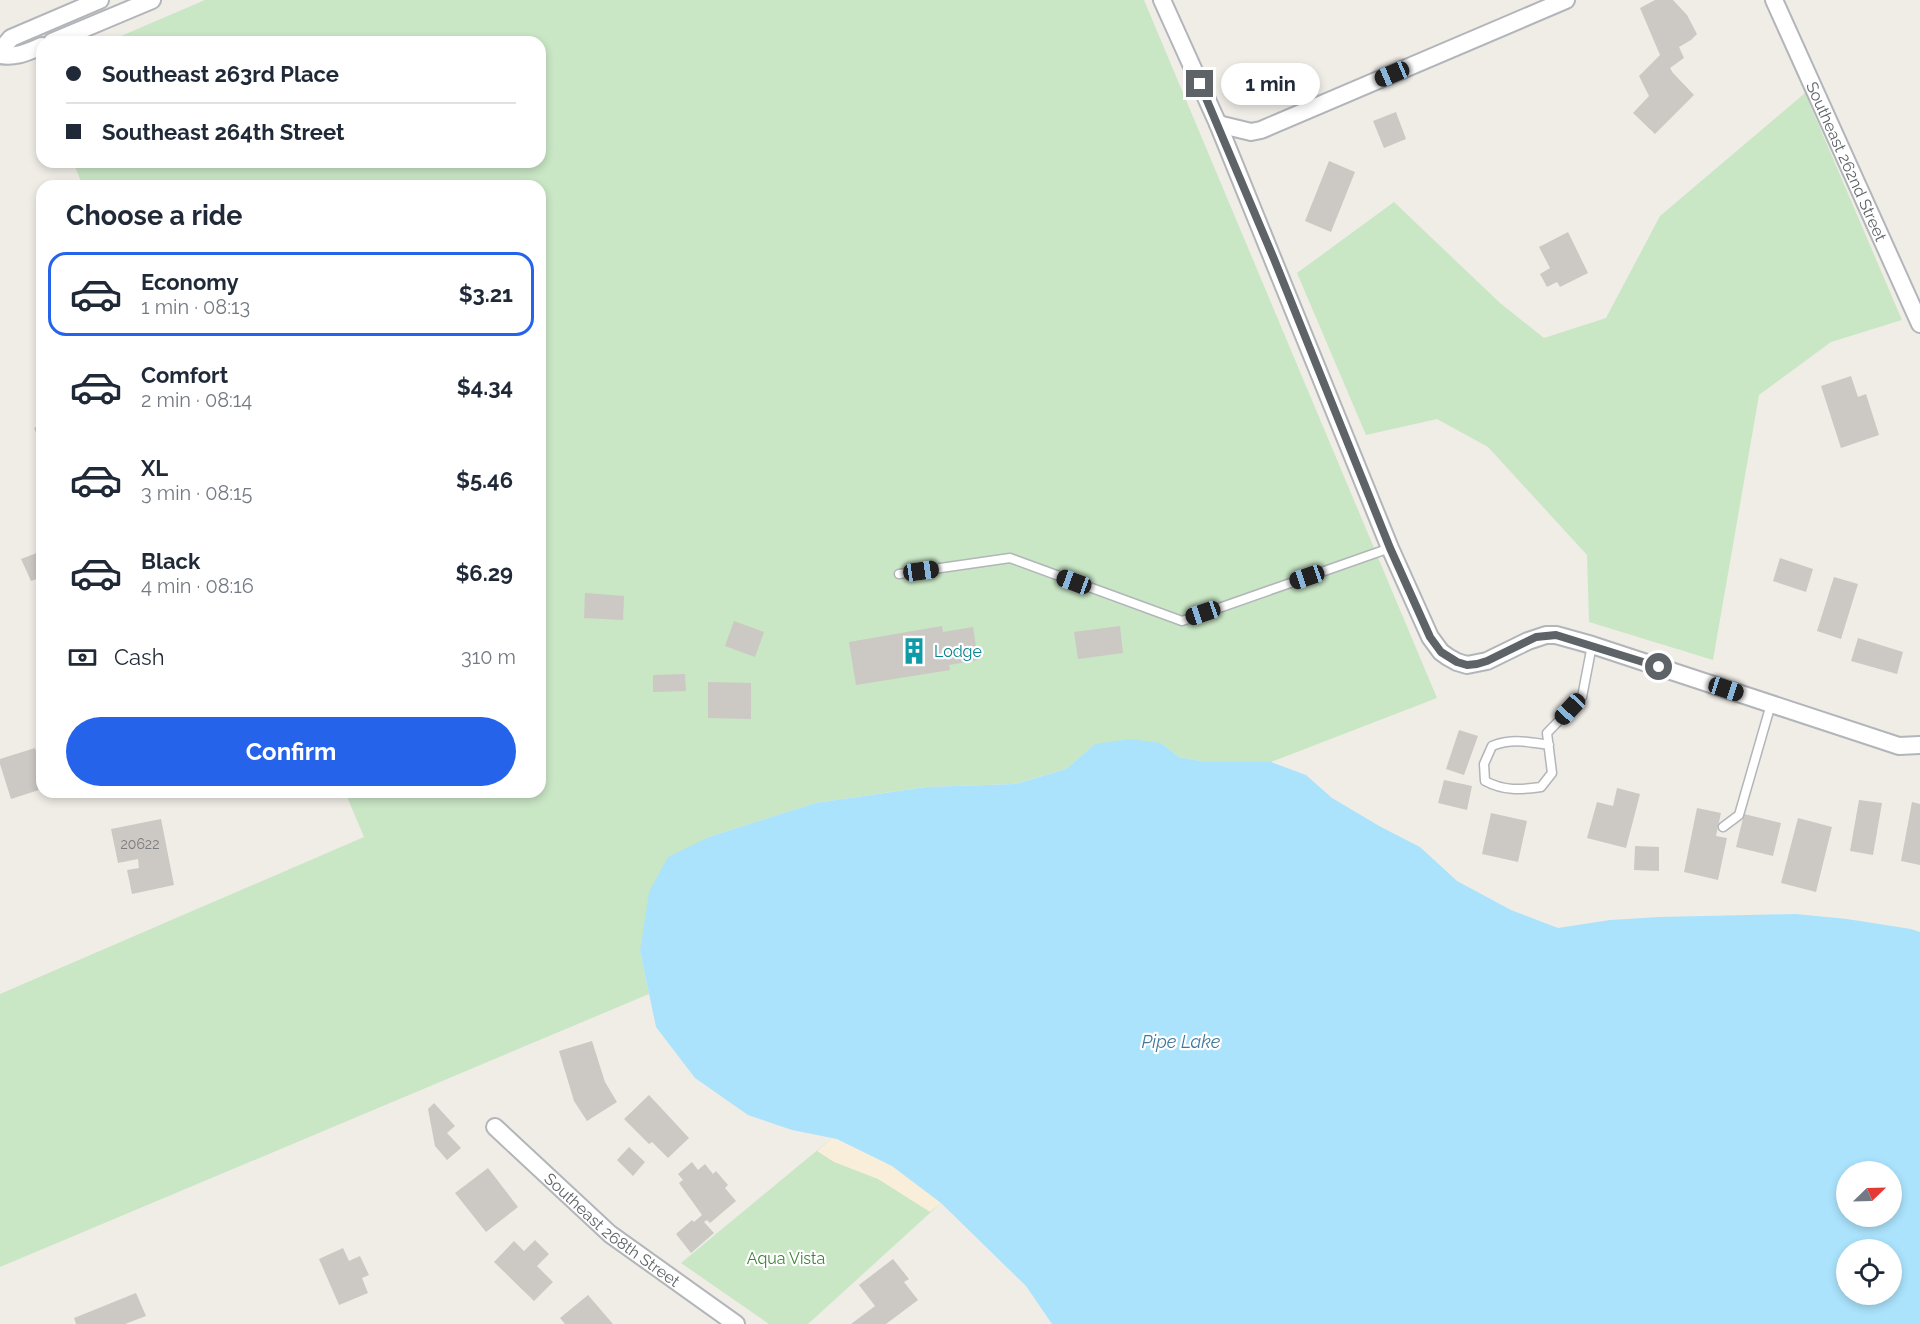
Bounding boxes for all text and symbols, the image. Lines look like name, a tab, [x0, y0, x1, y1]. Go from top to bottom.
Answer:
car	[1372, 59, 1412, 89]
text: Southeast 263rd Place	[102, 61, 339, 87]
callout: 1 min	[1221, 63, 1320, 105]
route end	[1186, 70, 1213, 97]
text: 1 min	[1245, 72, 1296, 96]
street label: Southeast 262nd Street	[1802, 79, 1891, 245]
text: Southeast 264th Street	[102, 119, 345, 145]
text: Choose a ride	[66, 200, 242, 231]
icon: car	[69, 267, 123, 321]
text: Economy	[141, 269, 239, 295]
text: $3.21	[459, 281, 513, 307]
text: 1 min · 08:13	[141, 295, 250, 319]
icon: car	[69, 360, 123, 414]
text: Comfort	[141, 362, 228, 388]
text: $4.34	[457, 374, 513, 400]
text: 2 min · 08:14	[141, 388, 252, 412]
icon: car	[69, 453, 123, 507]
text: XL	[141, 455, 168, 481]
text: $5.46	[456, 467, 513, 493]
text: 3 min · 08:15	[141, 481, 252, 505]
icon: car	[69, 546, 123, 600]
text: Black	[141, 548, 200, 574]
text: $6.29	[455, 560, 513, 586]
car	[902, 560, 940, 582]
car	[1287, 563, 1327, 591]
car	[1054, 567, 1094, 597]
text: 4 min · 08:16	[141, 574, 254, 598]
car	[1183, 599, 1223, 627]
building icon: Lodge	[899, 636, 929, 666]
icon: cash	[66, 641, 99, 674]
place label: Lodge	[934, 642, 982, 661]
text: Cash	[114, 644, 165, 670]
text: 310 m	[461, 645, 516, 669]
route start	[1645, 653, 1672, 680]
car	[1706, 675, 1746, 703]
car	[1551, 690, 1589, 728]
button: Confirm	[66, 717, 516, 786]
house number: 20622	[121, 836, 159, 852]
water label: Pipe Lake	[1142, 1031, 1221, 1052]
north arrow	[1836, 1161, 1902, 1227]
map controls	[1836, 1161, 1902, 1305]
street label: Southeast 268th Street	[540, 1169, 684, 1291]
button: locate	[1836, 1239, 1902, 1305]
park label: Aqua Vista	[747, 1249, 825, 1268]

